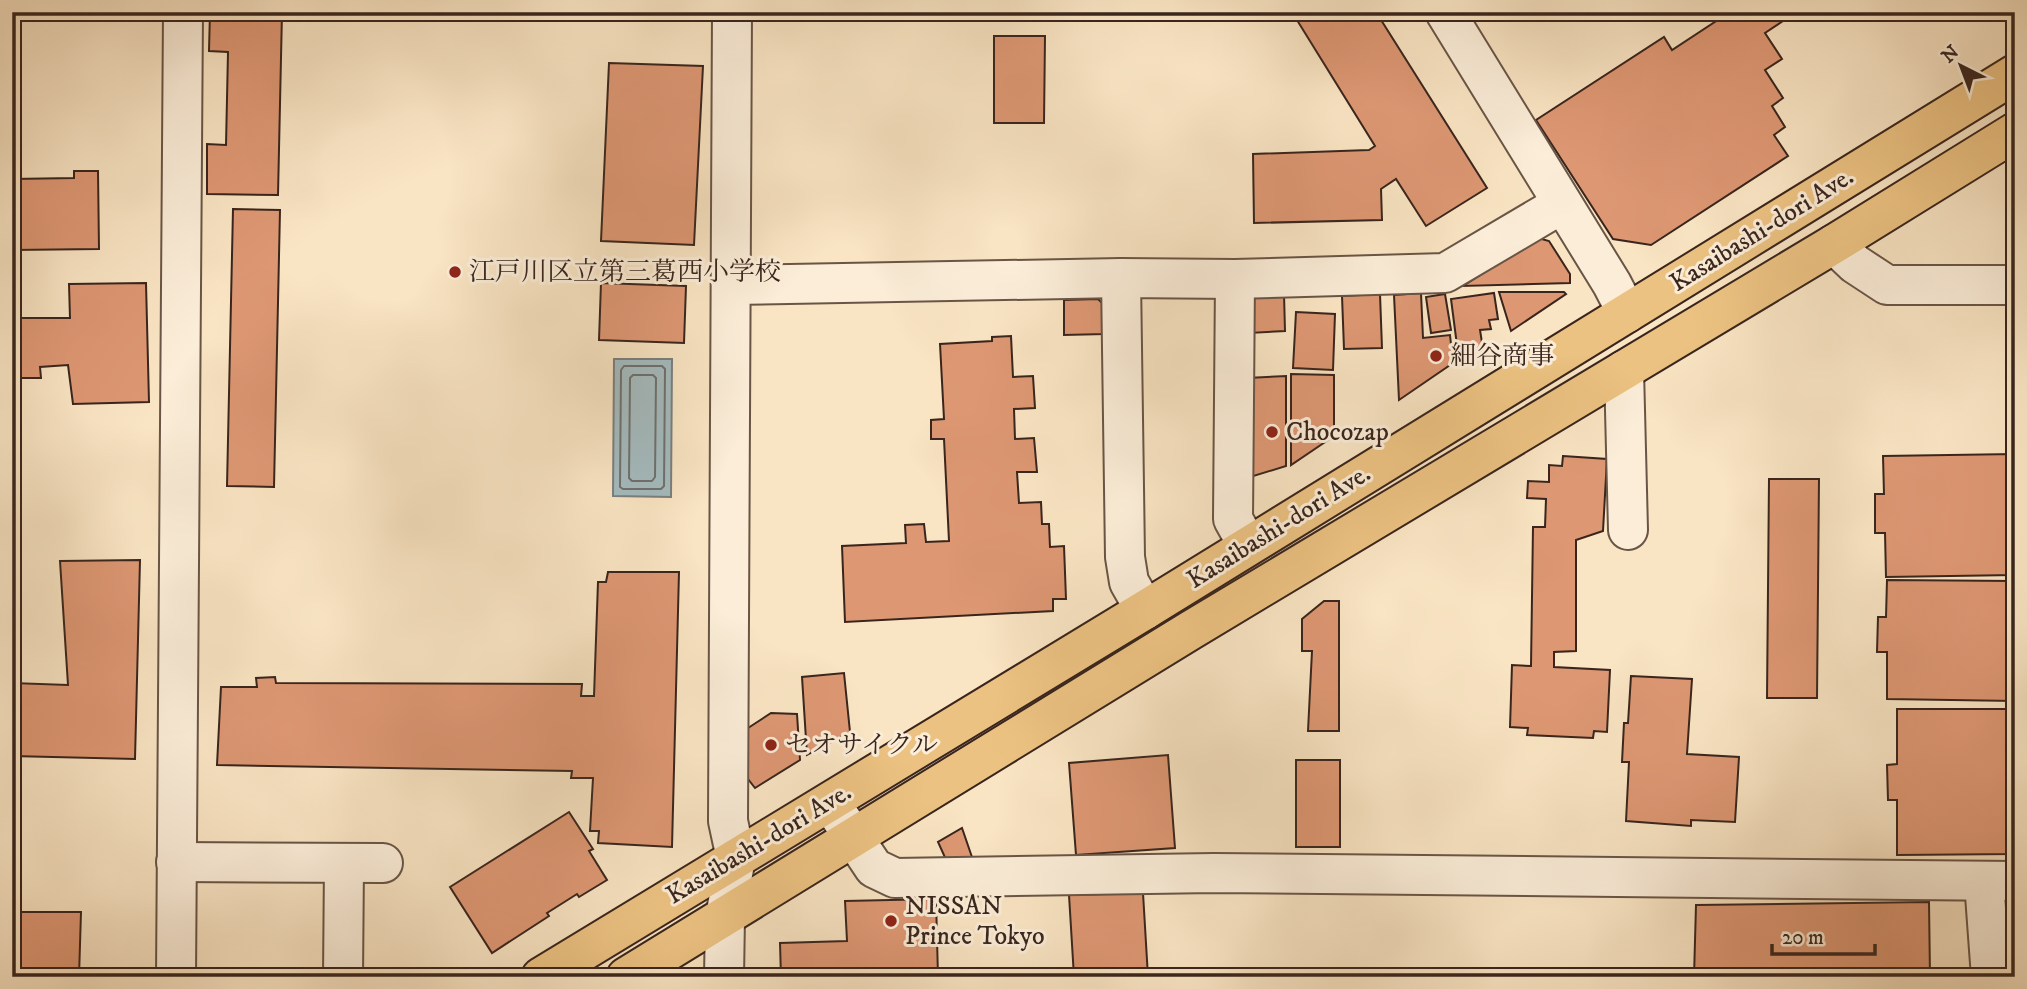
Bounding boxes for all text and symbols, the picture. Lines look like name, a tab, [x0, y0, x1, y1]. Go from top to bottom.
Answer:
north arrow	[1926, 32, 1996, 102]
text: N	[1937, 40, 1964, 68]
street label: Kasaibashi-dori Ave.	[1664, 160, 1860, 300]
place label: 江戸川区立第三葛西小学校	[469, 256, 781, 289]
marker: 江戸川区立第三葛西小学校	[447, 264, 463, 280]
place label: 細谷商事	[1450, 340, 1554, 373]
marker: 細谷商事	[1428, 348, 1444, 364]
place label: Chocozap	[1286, 416, 1389, 449]
marker: Chocozap	[1264, 424, 1280, 440]
street label: Kasaibashi-dori Ave.	[1181, 457, 1377, 597]
place label: セオサイクル	[785, 729, 938, 762]
marker: セオサイクル	[763, 737, 779, 753]
street label: Kasaibashi-dori Ave.	[660, 776, 858, 912]
place label: NISSAN Prince Tokyo	[905, 890, 1045, 953]
scale bar	[1772, 912, 1875, 956]
marker: NISSAN Prince Tokyo	[883, 913, 899, 929]
text: 20 m	[1782, 925, 1824, 951]

